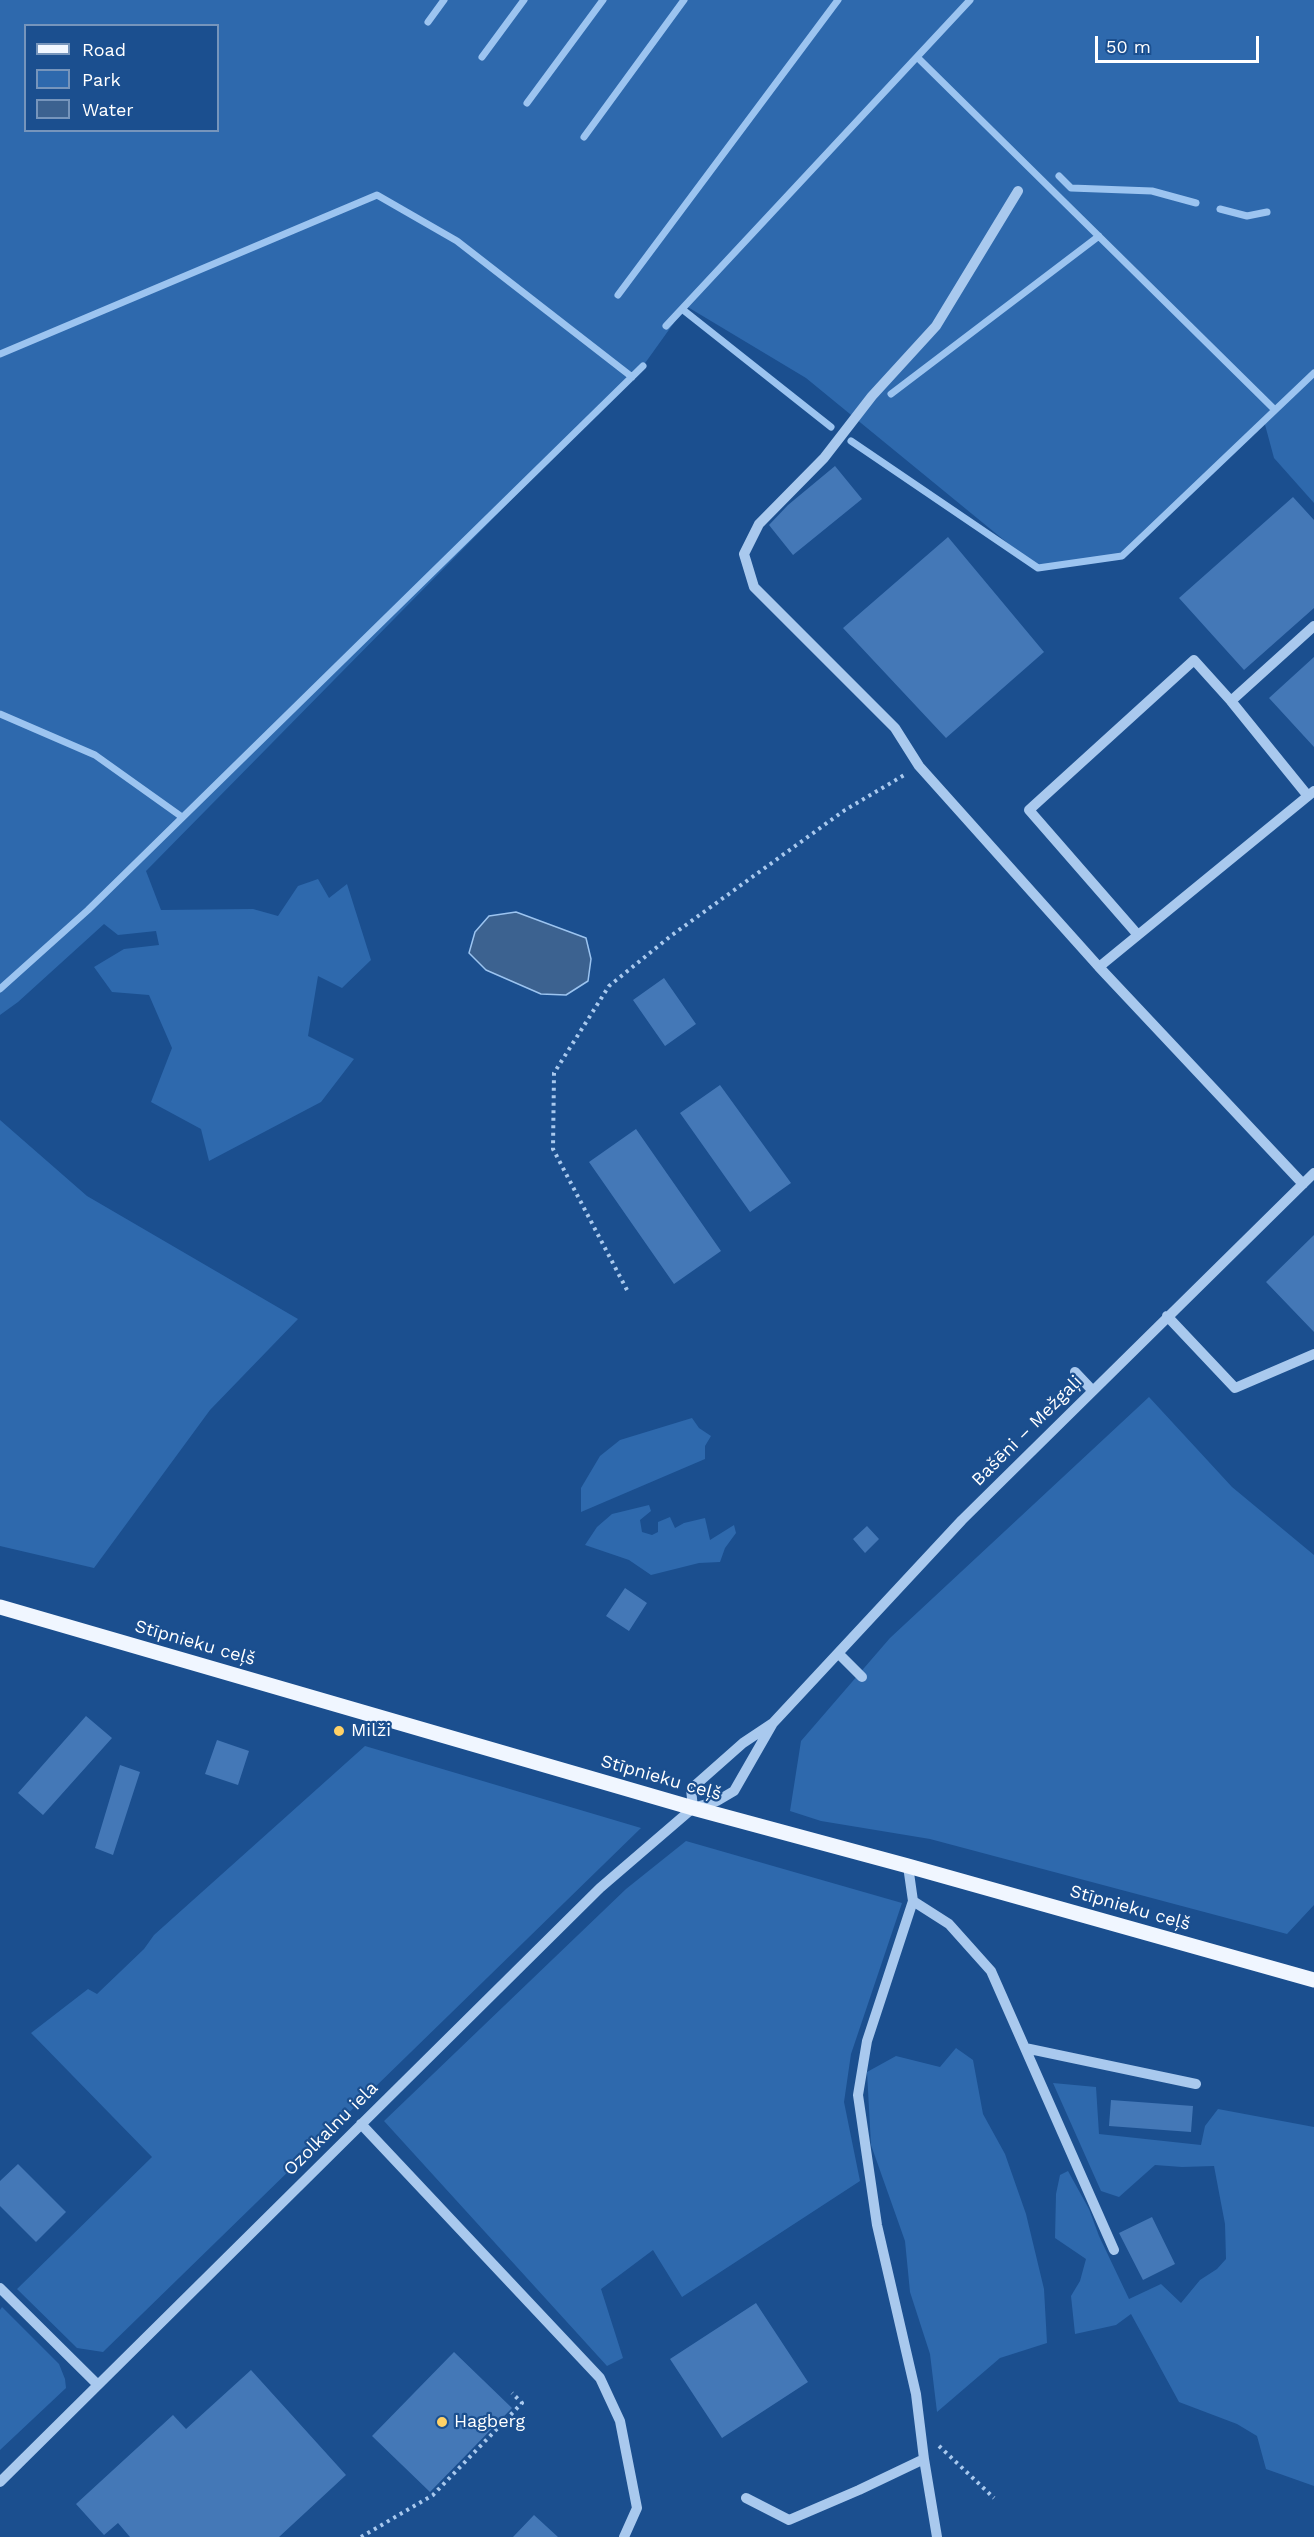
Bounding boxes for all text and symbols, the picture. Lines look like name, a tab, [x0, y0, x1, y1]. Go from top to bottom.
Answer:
legend	[24, 24, 219, 132]
scale bar	[1098, 24, 1262, 62]
text: 50 m	[1106, 36, 1151, 57]
text: Road	[82, 39, 126, 60]
text: Park	[82, 69, 121, 90]
text: Water	[82, 99, 134, 120]
street label: Bašēni – Mežgaļi	[967, 1371, 1087, 1491]
street label: Stīpnieku ceļš	[132, 1615, 258, 1671]
place label: Milži	[351, 1720, 391, 1742]
marker: Milži	[332, 1724, 346, 1738]
street label: Stīpnieku ceļš	[598, 1750, 724, 1806]
street label: Stīpnieku ceļš	[1067, 1880, 1193, 1936]
street label: Ozolkalnu iela	[279, 2077, 383, 2181]
place label: Hagberg	[454, 2411, 525, 2433]
marker: Hagberg	[435, 2415, 449, 2429]

